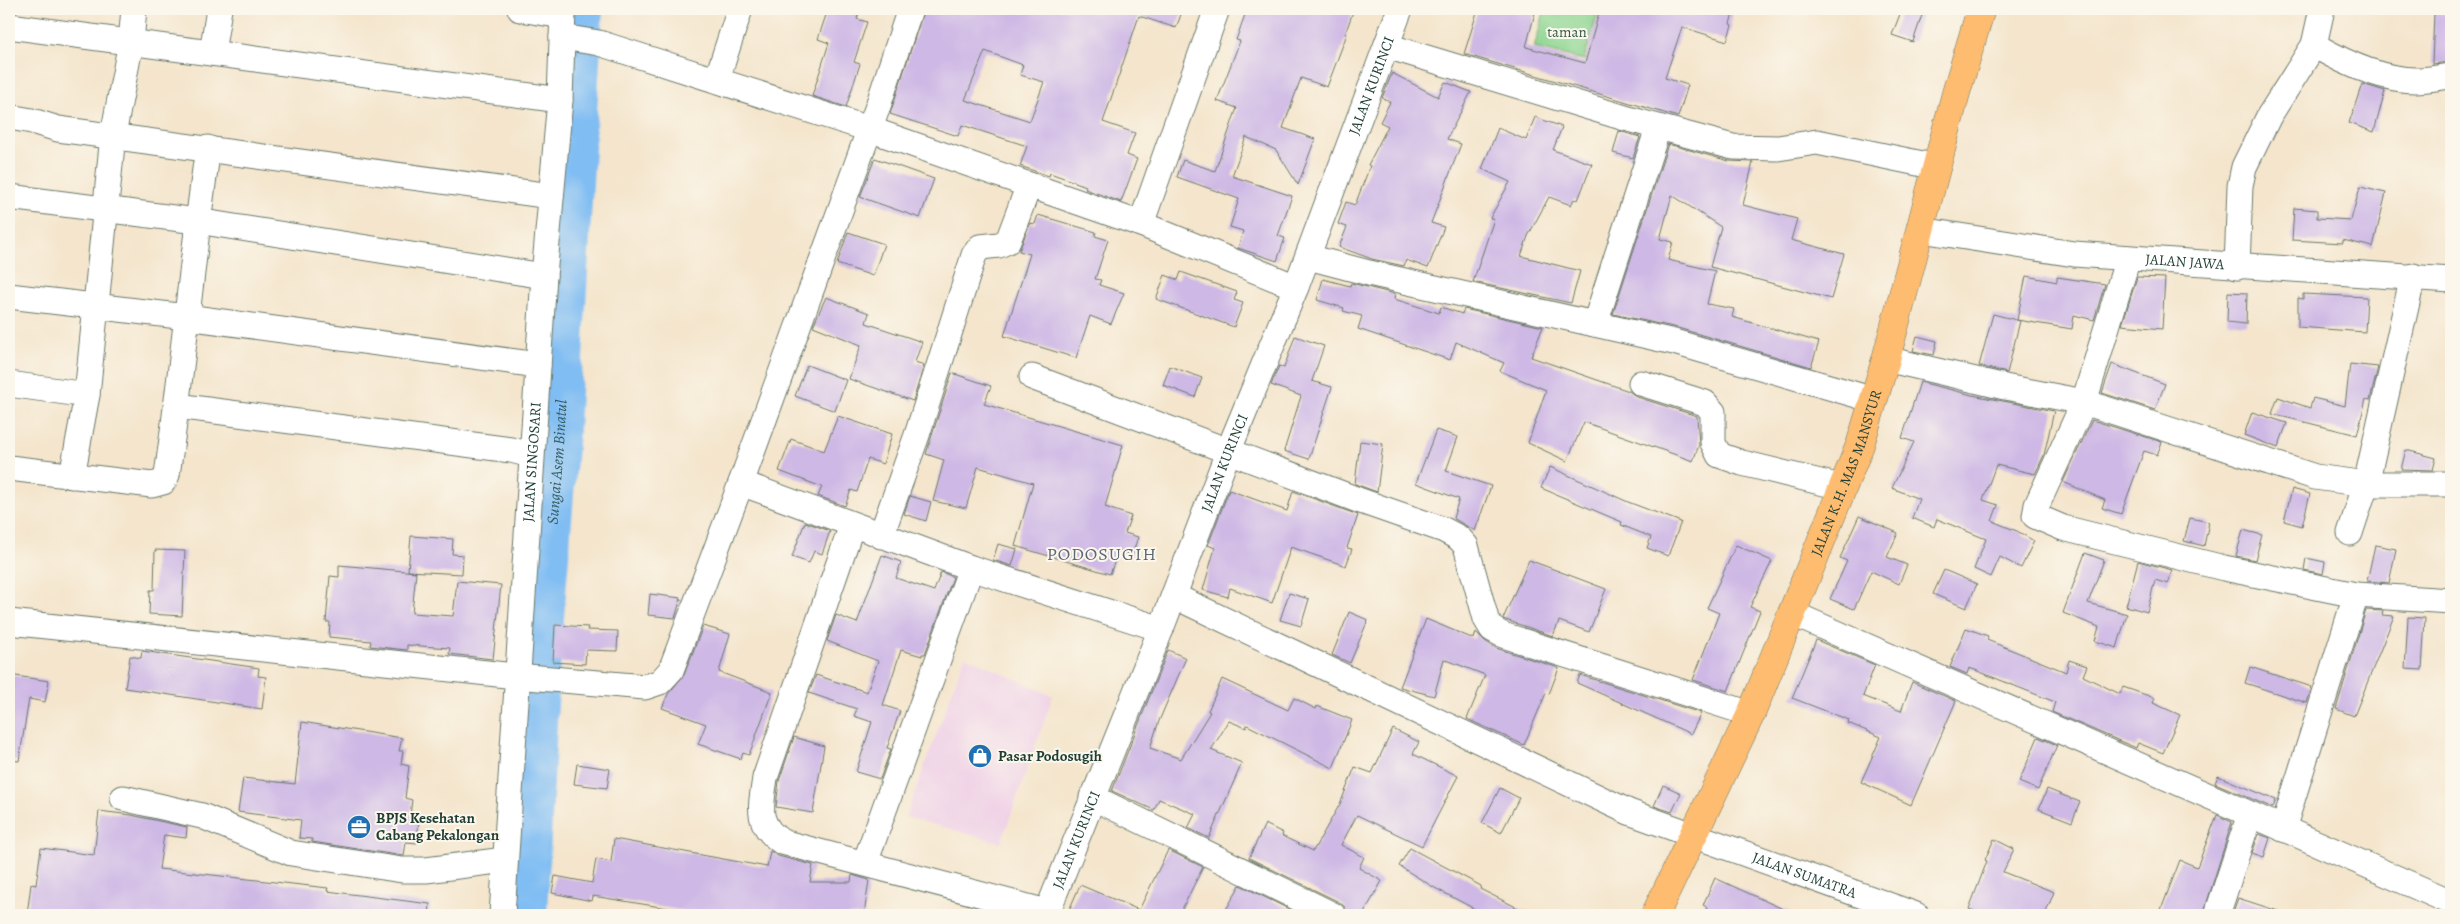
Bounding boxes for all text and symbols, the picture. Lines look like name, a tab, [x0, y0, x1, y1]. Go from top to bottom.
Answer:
park label: taman	[1547, 22, 1587, 42]
street label: JALAN KURINCI	[1344, 33, 1399, 138]
street label: JALAN JAWA	[2145, 249, 2225, 274]
street label: JALAN K.H. MAS MANSYUR	[1806, 387, 1886, 559]
water label: Sungai Asem Binatul	[542, 399, 573, 525]
street label: JALAN SINGOSARI	[518, 401, 546, 522]
street label: JALAN KURINCI	[1196, 411, 1253, 515]
district label: PODOSUGIH	[1047, 542, 1157, 566]
shop icon: Pasar Podosugih	[967, 743, 993, 769]
place label: Pasar Podosugih	[998, 746, 1102, 766]
street label: JALAN KURINCI	[1048, 788, 1105, 892]
place label: BPJS Kesehatan Cabang Pekalongan	[376, 808, 500, 845]
office icon: BPJS Kesehatan Cabang Pekalongan	[346, 814, 372, 840]
street label: JALAN SUMATRA	[1749, 847, 1860, 903]

